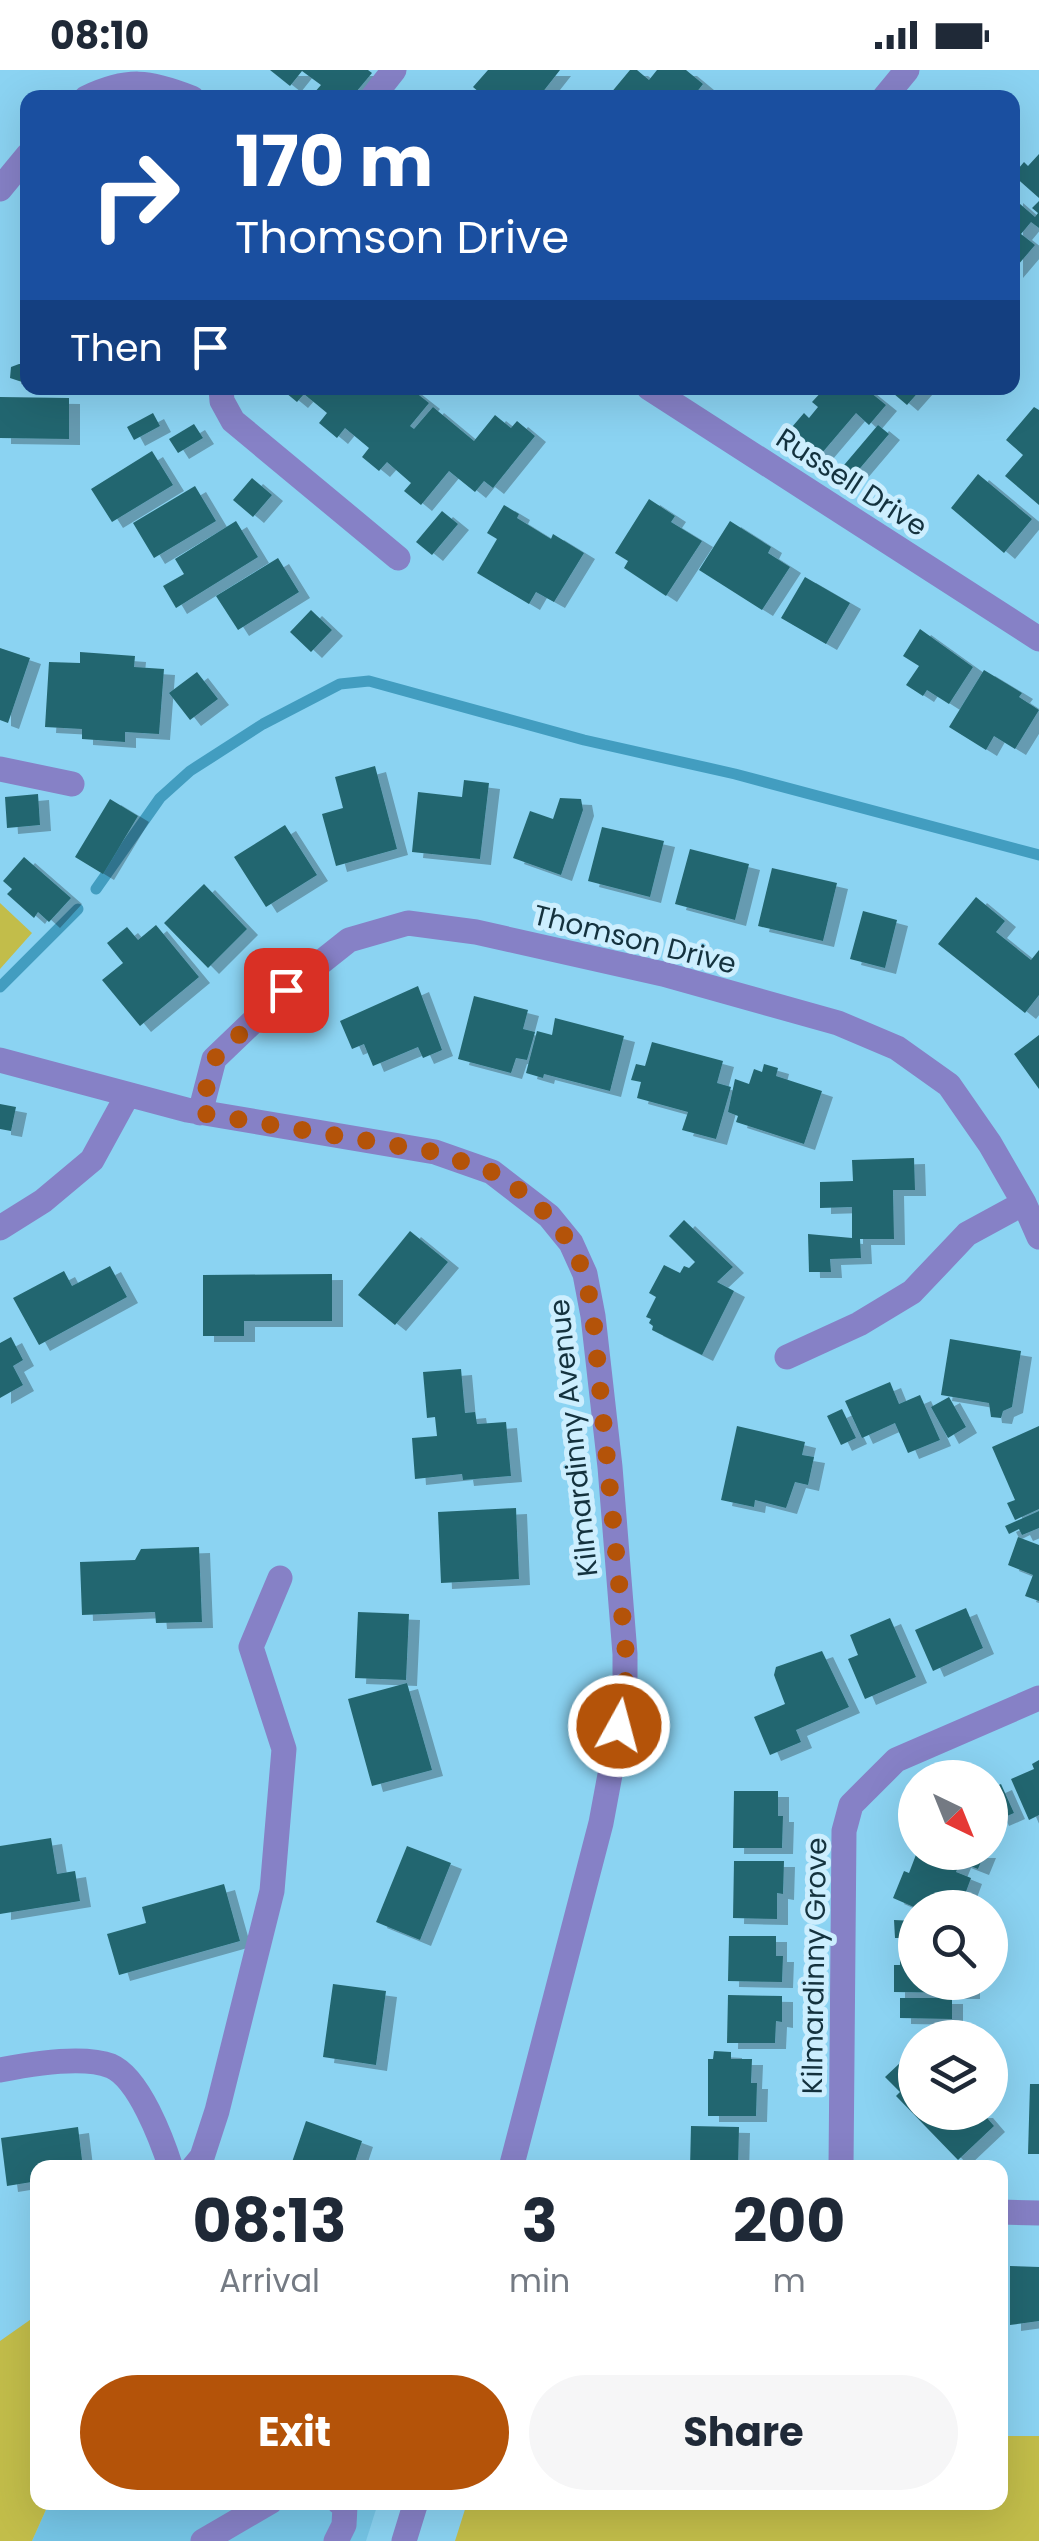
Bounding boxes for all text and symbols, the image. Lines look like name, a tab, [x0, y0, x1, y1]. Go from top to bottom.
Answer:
text: 08:10	[50, 9, 149, 62]
text: 170 m	[235, 112, 433, 211]
icon: right	[70, 130, 200, 260]
text: Thomson Drive	[235, 206, 569, 269]
icon: arrive	[183, 320, 238, 375]
text: Then	[70, 321, 163, 374]
street label: Russell Drive	[769, 419, 935, 546]
street label: Thomson Drive	[529, 895, 740, 984]
pin	[244, 948, 329, 1033]
icon: arrive	[259, 963, 314, 1018]
street label: Kilmardinny Avenue	[540, 1297, 607, 1579]
position arrow	[567, 1674, 671, 1778]
north arrow	[898, 1760, 1008, 1870]
map controls	[898, 1760, 1008, 2130]
street label: Kilmardinny Grove	[793, 1837, 836, 2095]
button: search	[898, 1890, 1008, 2000]
button: layers	[898, 2020, 1008, 2130]
text: 08:13	[193, 2179, 346, 2263]
text: 3	[522, 2179, 558, 2263]
text: 200	[733, 2179, 845, 2263]
text: Arrival	[219, 2258, 320, 2303]
text: min	[509, 2258, 570, 2303]
text: m	[773, 2258, 806, 2303]
button: Exit	[80, 2375, 509, 2490]
button: Share	[529, 2375, 958, 2490]

